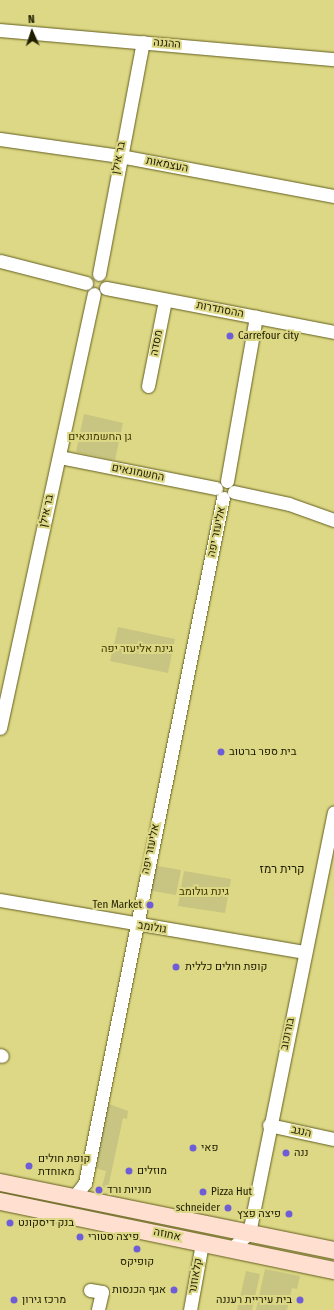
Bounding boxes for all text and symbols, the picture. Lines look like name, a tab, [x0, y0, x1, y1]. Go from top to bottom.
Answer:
north arrow	[12, 12, 52, 52]
text: N	[28, 13, 35, 26]
street label: ההגנה	[153, 36, 181, 52]
street label: בר אילן	[109, 141, 129, 175]
street label: העצמאות	[145, 154, 189, 176]
street label: ההסתדרות	[195, 299, 245, 321]
street label: מסדה	[148, 329, 166, 357]
place label: Carrefour city	[238, 329, 299, 343]
marker: Carrefour city	[225, 331, 235, 341]
park label: גן החשמונאים	[68, 430, 132, 444]
street label: החשמונאים	[111, 461, 165, 485]
street label: בר אילן	[37, 494, 57, 528]
street label: אליעזר יפה	[205, 506, 229, 558]
park label: גינת אליעזר יפה	[101, 642, 173, 656]
place label: בית ספר ברטוב	[229, 745, 296, 759]
marker: בית ספר ברטוב	[216, 747, 226, 757]
street label: אליעזר יפה	[139, 823, 163, 875]
district label: קרית רמז	[259, 863, 305, 877]
park label: גינת גולומב	[179, 885, 229, 899]
place label: Ten Market	[93, 898, 142, 912]
marker: Ten Market	[145, 900, 155, 910]
street label: גולומב	[137, 919, 167, 937]
place label: קופת חולים כללית	[185, 960, 267, 974]
marker: קופת חולים כללית	[170, 961, 182, 973]
street label: בורוכוב	[278, 1017, 298, 1051]
street label: הנגב	[290, 1123, 312, 1141]
place label: פאי	[201, 1141, 218, 1155]
marker: פאי	[188, 1143, 198, 1153]
place label: ננה	[294, 1146, 308, 1160]
marker: ננה	[281, 1148, 291, 1158]
place label: קופת חולים מאוחדת	[38, 1153, 90, 1179]
marker: קופת חולים מאוחדת	[23, 1160, 35, 1172]
place label: מוזלים	[137, 1164, 167, 1178]
marker: מוזלים	[124, 1166, 134, 1176]
place label: מוניות ורד	[107, 1183, 152, 1197]
marker: מוניות ורד	[94, 1185, 104, 1195]
place label: Pizza Hut	[211, 1185, 252, 1199]
marker: Pizza Hut	[198, 1187, 208, 1197]
place label: schneider	[176, 1201, 220, 1215]
marker: schneider	[223, 1203, 233, 1213]
place label: פיצה פצץ	[237, 1207, 281, 1221]
marker: פיצה פצץ	[284, 1209, 294, 1219]
place label: בנק דיסקונט	[18, 1216, 74, 1230]
marker: בנק דיסקונט	[5, 1218, 15, 1228]
street label: אחוזה	[152, 1226, 182, 1244]
place label: פיצה סטורי	[88, 1230, 139, 1244]
marker: פיצה סטורי	[75, 1232, 85, 1242]
marker: קופיקס	[132, 1244, 142, 1254]
place label: קופיקס	[120, 1255, 154, 1269]
street label: קלאוזנר	[186, 1257, 206, 1295]
place label: אגף הכנסות	[112, 1283, 166, 1297]
marker: אגף הכנסות	[169, 1285, 179, 1295]
place label: מרכז גירון	[22, 1293, 66, 1307]
place label: בית עיריית רעננה	[216, 1293, 292, 1307]
marker: מרכז גירון	[9, 1295, 19, 1305]
marker: בית עיריית רעננה	[295, 1295, 305, 1305]

